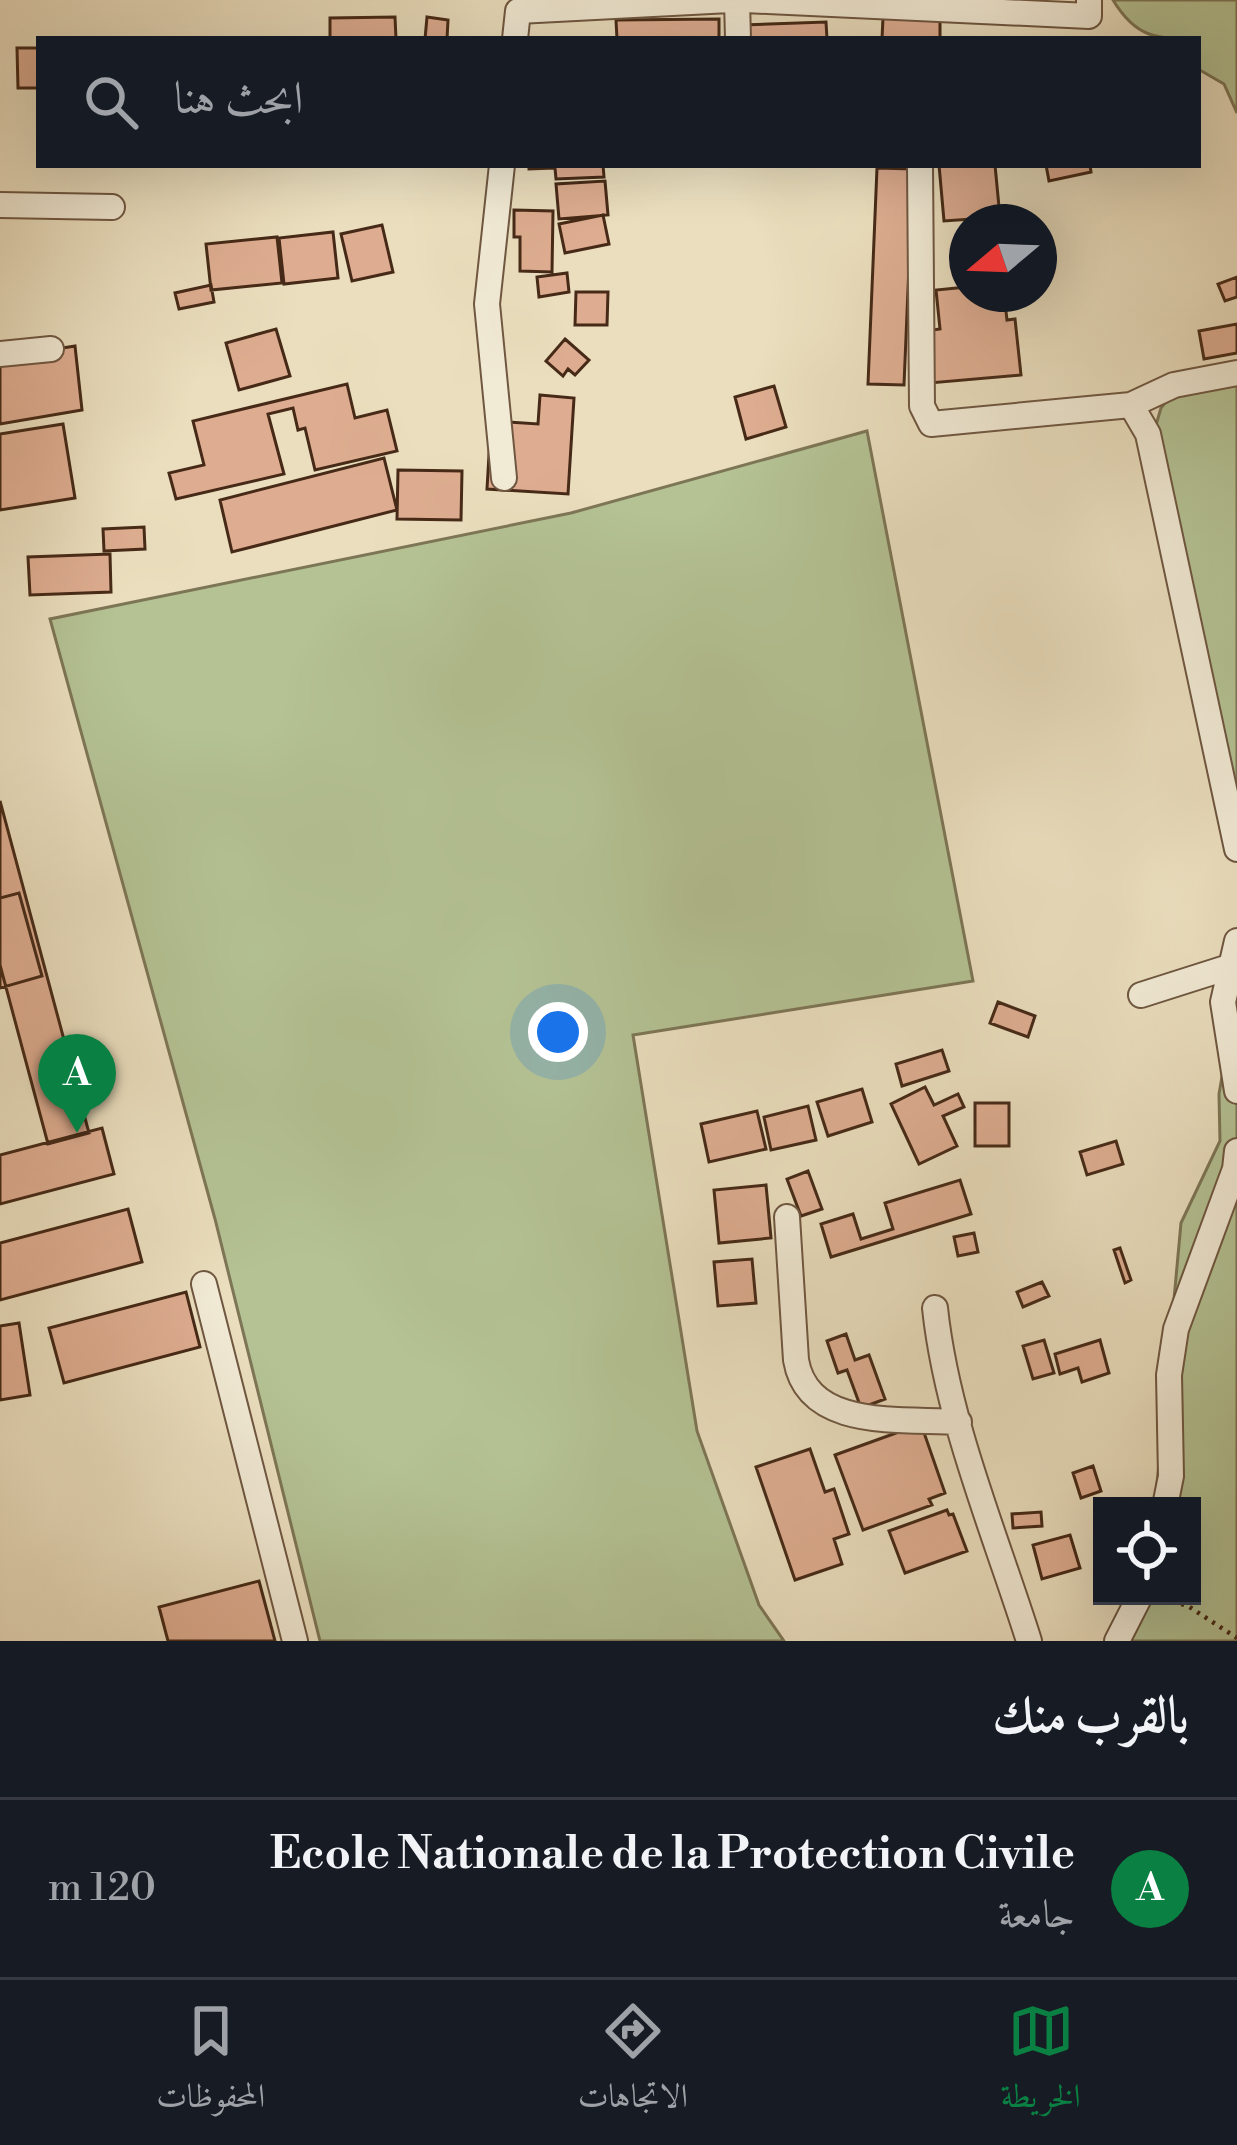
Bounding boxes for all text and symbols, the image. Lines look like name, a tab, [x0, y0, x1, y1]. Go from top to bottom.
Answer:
search box	[36, 36, 1201, 168]
icon: search	[78, 69, 144, 135]
text: ابحث هنا	[174, 71, 303, 128]
north arrow	[949, 204, 1057, 312]
your location	[528, 1002, 588, 1062]
pin: A	[38, 1034, 116, 1133]
map controls	[1093, 1497, 1201, 1605]
button: locate	[1093, 1497, 1201, 1605]
text: بالقرب منك	[992, 1685, 1189, 1749]
text: Ecole Nationale de la Protection Civile	[270, 1826, 1075, 1883]
text: 120 m	[48, 1864, 156, 1913]
text: A	[1136, 1864, 1164, 1913]
text: جامعة	[998, 1891, 1075, 1940]
tab: المحفوظات	[156, 1998, 265, 2128]
tab: الاتجاهات	[578, 1998, 688, 2128]
tab: الخريطة	[1000, 1998, 1081, 2128]

